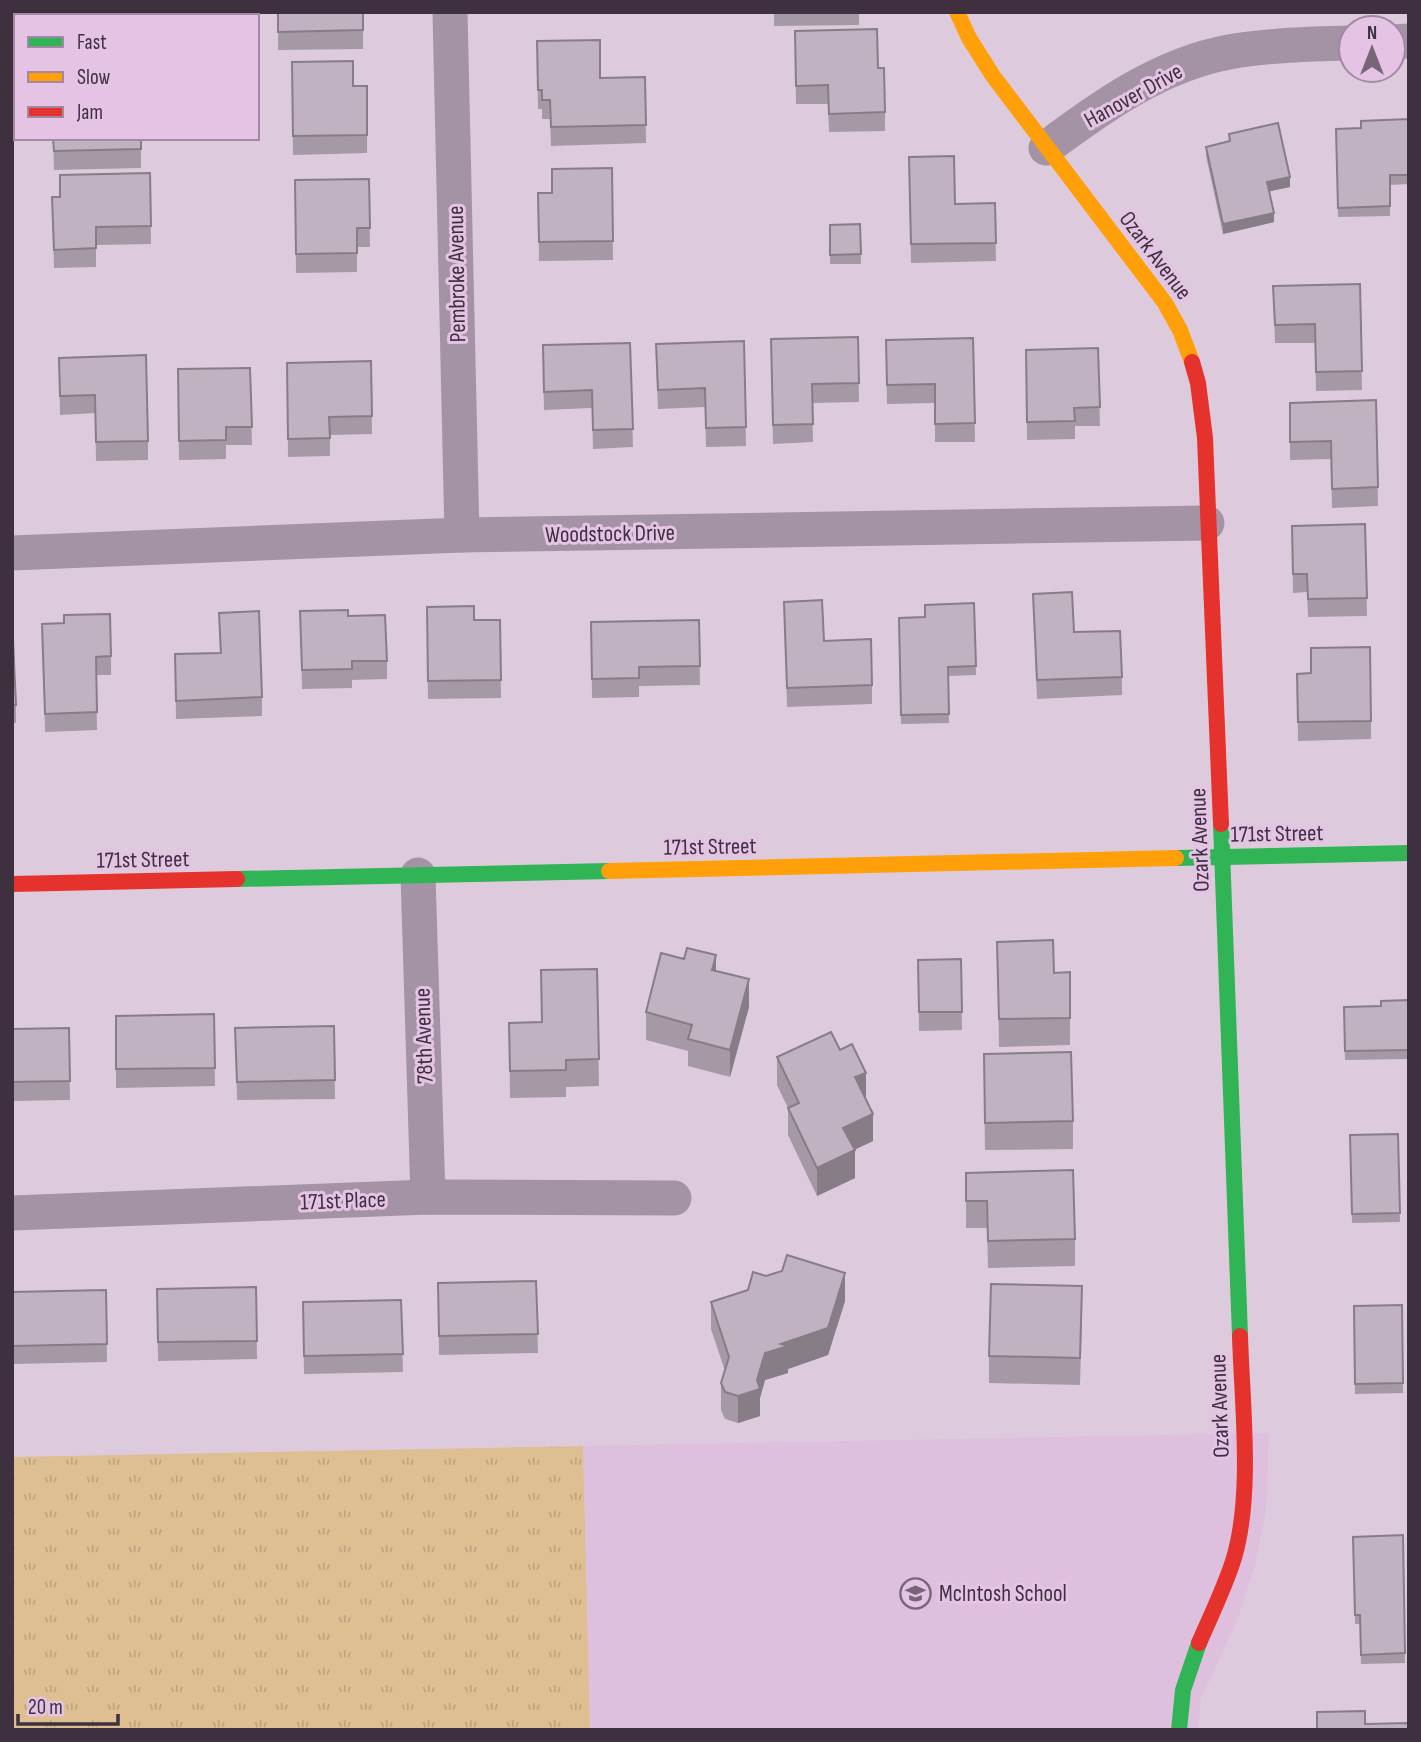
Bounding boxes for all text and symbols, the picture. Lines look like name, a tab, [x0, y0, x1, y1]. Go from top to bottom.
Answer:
legend	[14, 14, 259, 140]
north arrow	[1337, 14, 1407, 84]
text: N	[1367, 22, 1377, 45]
text: Fast	[77, 30, 107, 55]
street label: Hanover Drive	[1079, 57, 1188, 134]
text: Slow	[77, 65, 111, 90]
text: Jam	[76, 100, 103, 125]
street label: Pembroke Avenue	[442, 205, 472, 343]
street label: Ozark Avenue	[1113, 206, 1198, 305]
street label: Woodstock Drive	[545, 519, 675, 549]
street label: Ozark Avenue	[1184, 788, 1216, 892]
street label: 171st Street	[1230, 819, 1324, 849]
street label: 171st Street	[663, 832, 757, 862]
street label: 171st Street	[96, 845, 190, 875]
street label: 78th Avenue	[408, 988, 440, 1084]
street label: 171st Place	[300, 1186, 386, 1216]
street label: Ozark Avenue	[1204, 1354, 1236, 1458]
school or university icon: McIntosh School	[899, 1576, 933, 1610]
place label: McIntosh School	[939, 1580, 1067, 1608]
scale bar	[18, 1682, 117, 1726]
text: 20 m	[28, 1695, 63, 1720]

